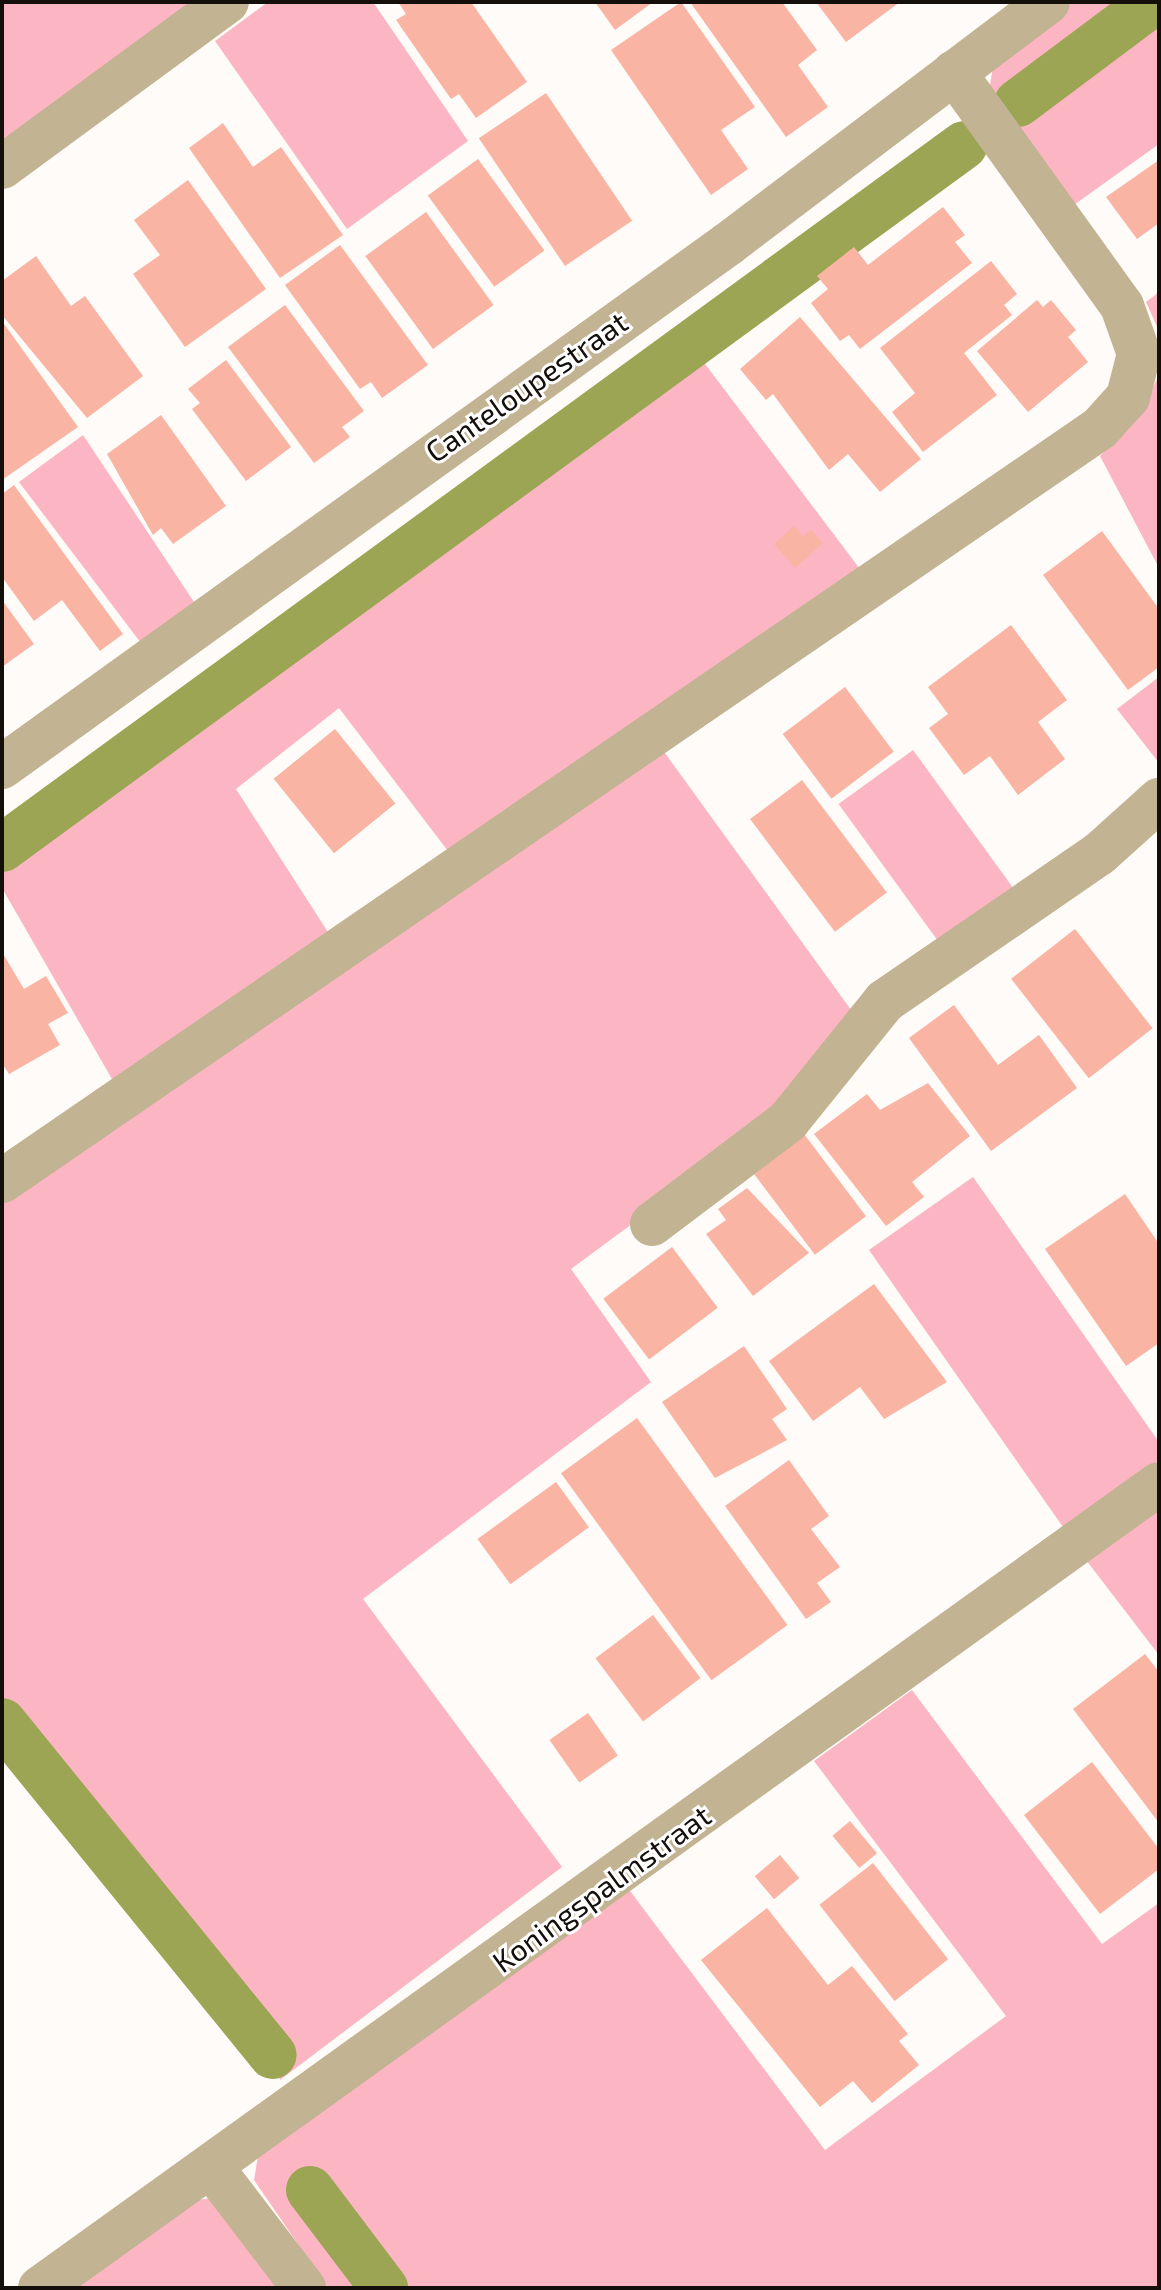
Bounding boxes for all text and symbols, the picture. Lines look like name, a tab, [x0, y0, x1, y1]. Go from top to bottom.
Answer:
street label: Canteloupestraat	[418, 303, 634, 469]
street label: Koningspalmstraat	[485, 1797, 717, 1979]

